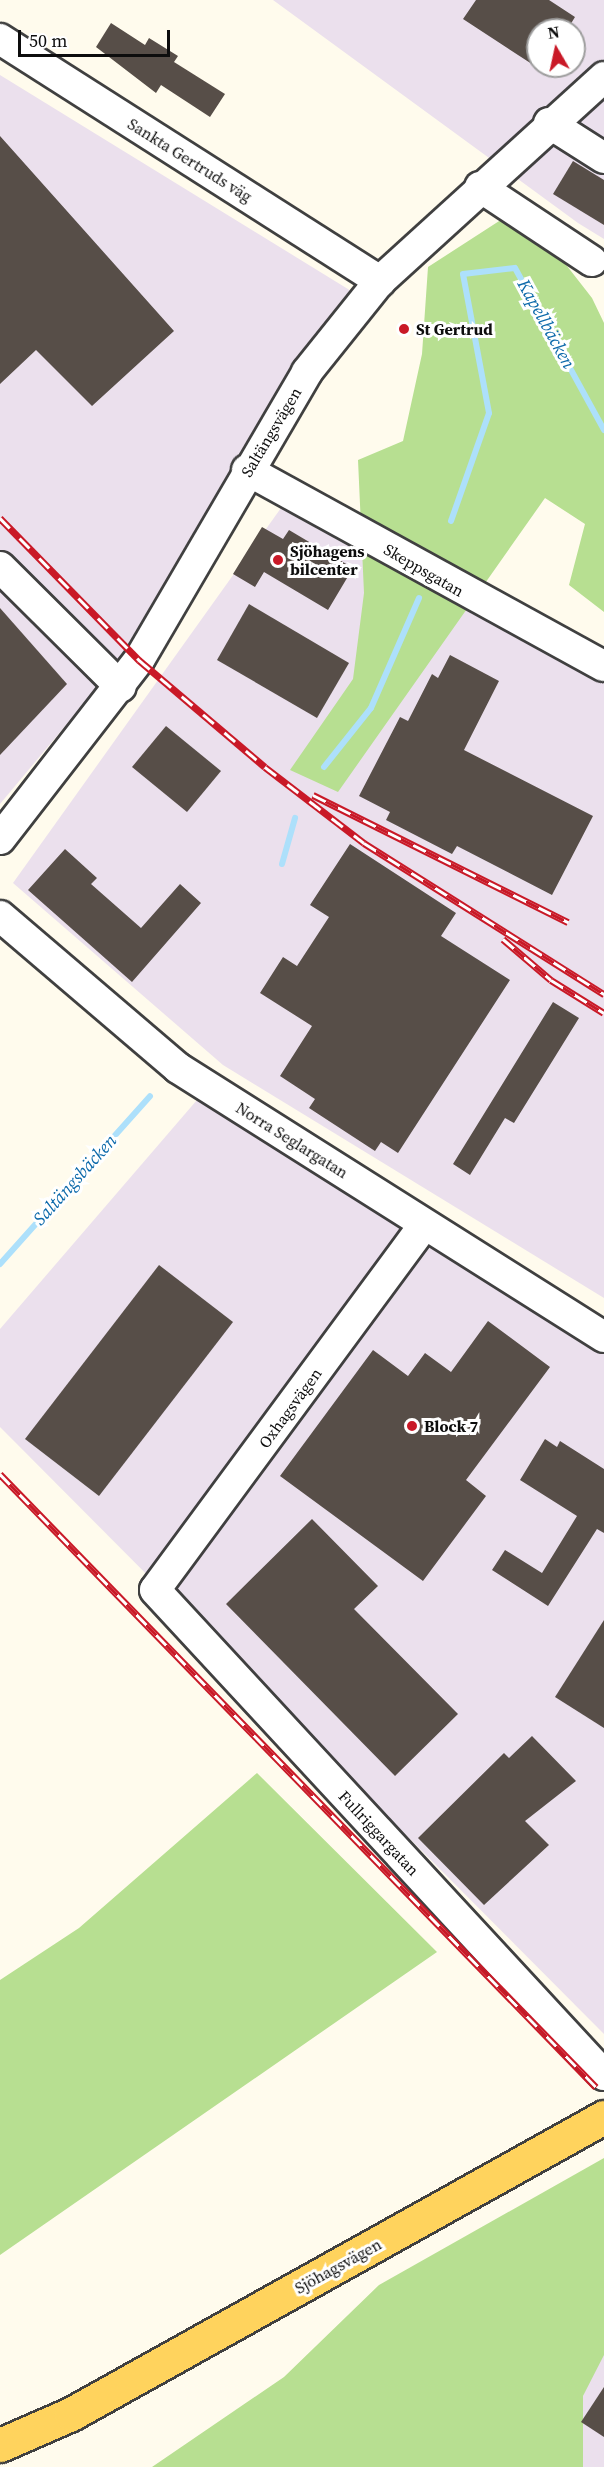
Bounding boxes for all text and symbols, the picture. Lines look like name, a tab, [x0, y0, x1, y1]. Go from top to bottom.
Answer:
scale bar	[21, 18, 172, 56]
north arrow	[526, 18, 586, 78]
text: N	[546, 20, 561, 44]
text: 50 m	[29, 28, 67, 53]
street label: Sankta Gertruds väg	[124, 114, 256, 206]
water label: Kapellbäcken	[513, 276, 579, 372]
place label: St Gertrud	[416, 319, 493, 339]
marker: St Gertrud	[397, 322, 411, 336]
street label: Saltängsvägen	[237, 384, 305, 480]
street label: Skeppsgatan	[381, 539, 467, 601]
place label: Sjöhagens bilcenter	[290, 541, 365, 579]
marker: Sjöhagens bilcenter	[271, 553, 285, 567]
street label: Norra Seglargatan	[232, 1098, 352, 1182]
water label: Saltängsbäcken	[29, 1130, 121, 1230]
street label: Oxhagsvägen	[255, 1364, 325, 1452]
place label: Block 7	[424, 1416, 478, 1436]
marker: Block 7	[405, 1419, 419, 1433]
street label: Fullriggargatan	[335, 1787, 423, 1879]
street label: Sjöhagsvägen	[291, 2234, 385, 2298]

